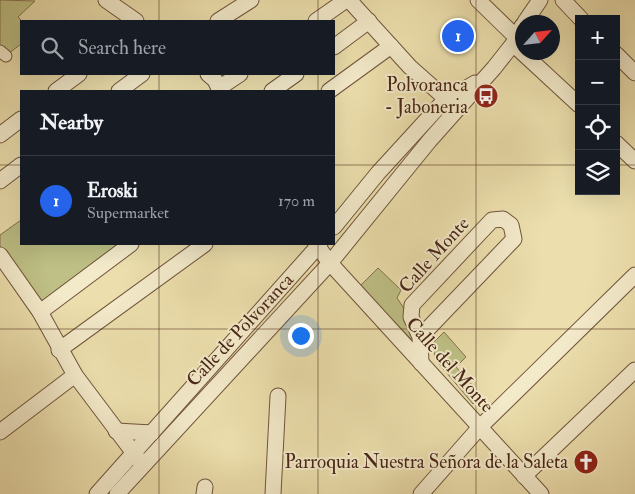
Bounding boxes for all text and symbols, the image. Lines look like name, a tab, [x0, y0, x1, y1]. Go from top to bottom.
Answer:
north arrow	[515, 15, 560, 60]
map controls	[575, 15, 620, 195]
button: +	[575, 15, 620, 60]
pin: 1	[442, 17, 474, 55]
search box	[20, 20, 335, 75]
icon: search	[38, 34, 66, 62]
text: Search here	[78, 36, 166, 60]
button: −	[575, 60, 620, 105]
place label: Polvoranca - Jaboneria	[385, 73, 468, 119]
bus stop icon: Polvoranca - Jaboneria	[473, 83, 499, 109]
button: locate	[575, 105, 620, 150]
text: Nearby	[40, 109, 103, 136]
button: layers	[575, 150, 620, 195]
text: Eroski	[87, 179, 138, 203]
text: 1	[53, 191, 59, 211]
text: 170 m	[278, 191, 315, 211]
text: Supermarket	[87, 203, 169, 223]
street label: Calle Monte	[394, 212, 474, 298]
street label: Calle de Polvoranca	[181, 268, 299, 392]
street label: Calle del Monte	[401, 312, 499, 418]
your location	[288, 323, 314, 349]
church icon: Parroquia Nuestra Señora de la Saleta	[573, 449, 599, 475]
place label: Parroquia Nuestra Señora de la Saleta	[284, 450, 568, 474]

